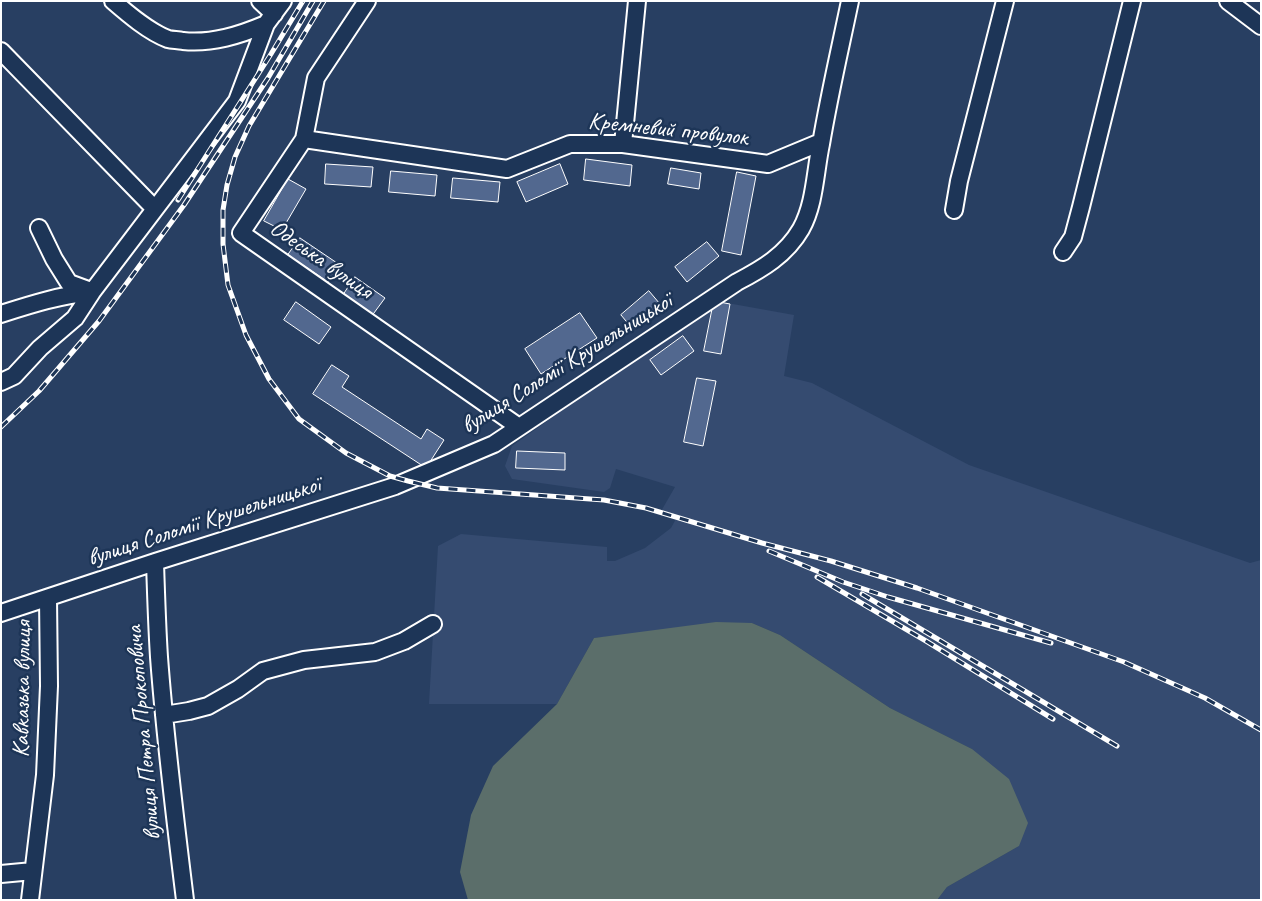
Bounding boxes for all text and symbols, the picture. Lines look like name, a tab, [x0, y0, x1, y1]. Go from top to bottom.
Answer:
street label: Кремневий провулок	[587, 107, 749, 153]
street label: Одеська вулиця	[264, 214, 378, 306]
street label: вулиця Соломії Крушельницької	[456, 287, 678, 441]
street label: вулиця Соломії Крушельницької	[84, 471, 324, 573]
street label: Кавказька вулиця	[7, 620, 39, 758]
street label: вулиця Петра Прокоповича	[120, 625, 168, 841]

